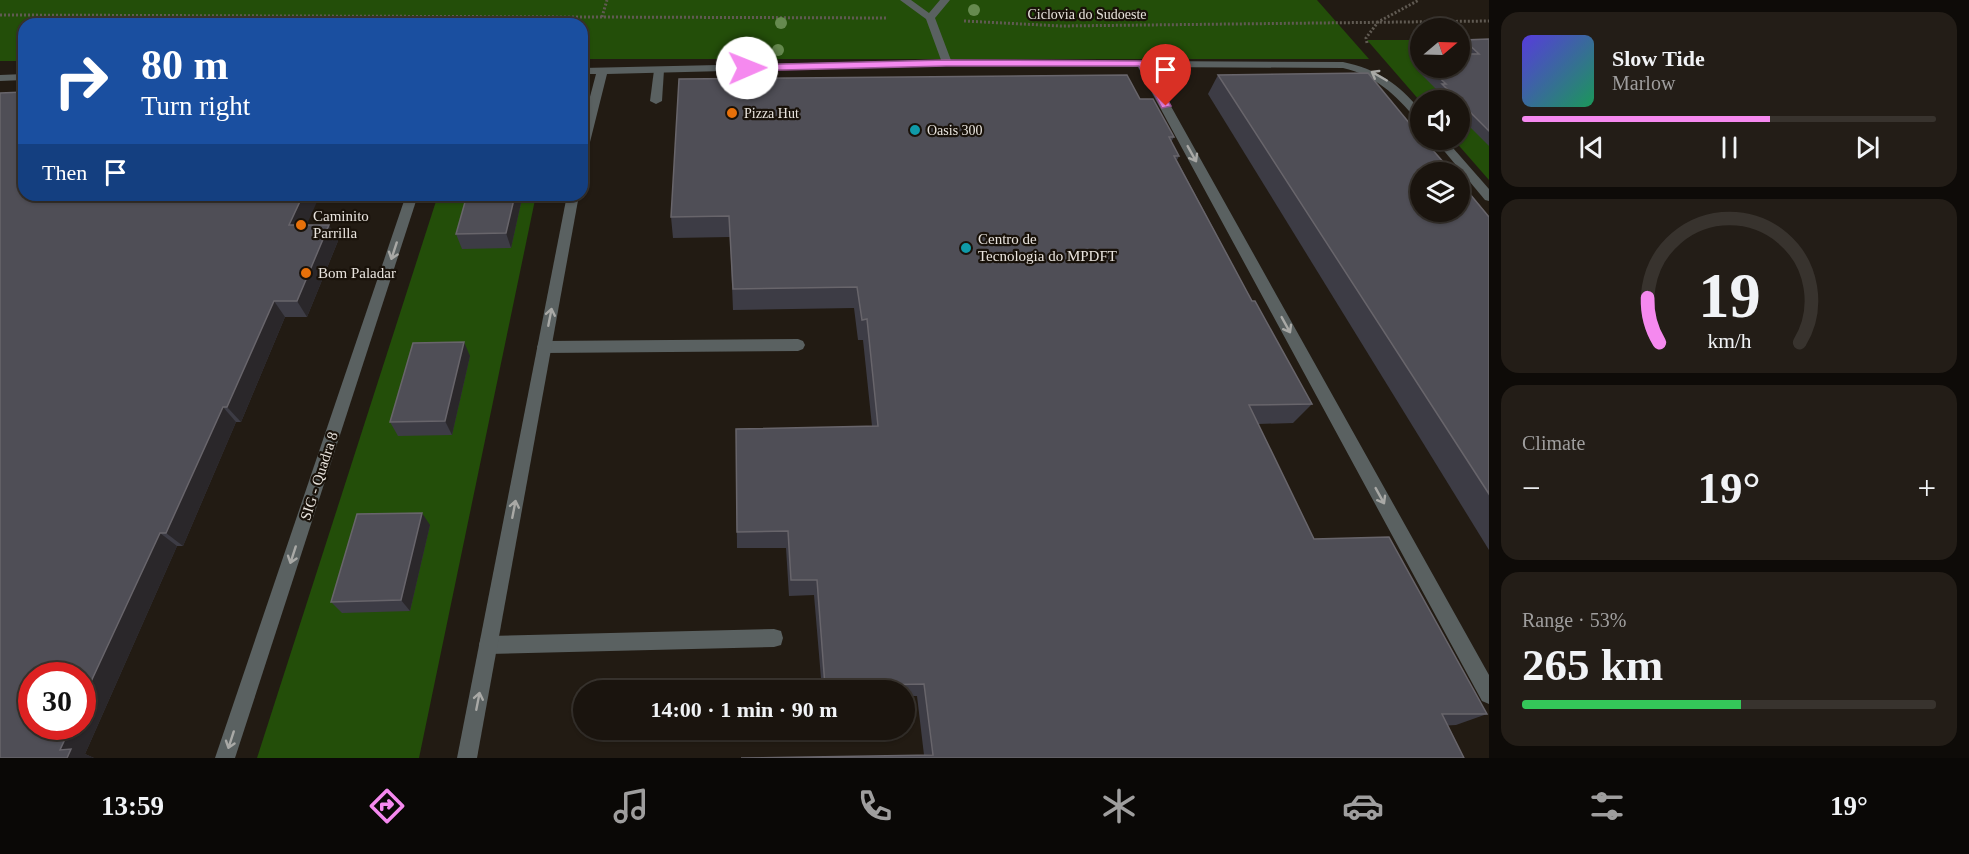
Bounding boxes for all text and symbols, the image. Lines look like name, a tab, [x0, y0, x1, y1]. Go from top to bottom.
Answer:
street label: Ciclovia do Sudoeste	[1028, 7, 1147, 22]
north arrow	[1410, 18, 1470, 78]
map controls	[1410, 18, 1470, 222]
position arrow	[715, 36, 779, 100]
icon: right	[42, 42, 120, 120]
text: 80 m	[141, 42, 229, 88]
pin	[1140, 44, 1191, 106]
text: Slow Tide	[1612, 46, 1705, 71]
icon: arrive	[1149, 53, 1182, 86]
one-way arrow	[1371, 70, 1388, 82]
text: Marlow	[1612, 72, 1675, 94]
button: sound	[1410, 90, 1470, 150]
text: Turn right	[141, 91, 250, 121]
marker: Pizza Hut	[725, 106, 739, 120]
place label: Pizza Hut	[744, 106, 799, 121]
marker: Oasis 300	[908, 123, 922, 137]
place label: Oasis 300	[927, 123, 983, 138]
icon: previous	[1575, 131, 1608, 164]
icon: pause	[1713, 131, 1746, 164]
icon: next	[1851, 131, 1884, 164]
one-way arrow	[1186, 145, 1198, 162]
icon: arrive	[99, 156, 132, 189]
text: Then	[42, 160, 87, 185]
button: layers	[1410, 162, 1470, 222]
place label: Caminito Parrilla	[313, 208, 369, 241]
marker: Caminito Parrilla	[294, 218, 308, 232]
place label: Centro de Tecnologia do MPDFT	[978, 231, 1117, 264]
one-way arrow	[387, 241, 398, 259]
marker: Centro de Tecnologia do MPDFT	[959, 241, 973, 255]
text: 19	[1698, 261, 1760, 330]
place label: Bom Paladar	[318, 265, 396, 281]
marker: Bom Paladar	[299, 266, 313, 280]
one-way arrow	[545, 308, 556, 328]
one-way arrow	[1281, 315, 1292, 333]
text: km/h	[1707, 329, 1751, 353]
street label: SIG - Quadra 8	[297, 430, 341, 522]
text: Climate	[1522, 432, 1585, 454]
text: 19°	[1698, 463, 1761, 513]
text: −	[1522, 470, 1541, 506]
text: +	[1917, 470, 1936, 506]
one-way arrow	[1375, 486, 1386, 504]
one-way arrow	[509, 500, 520, 519]
one-way arrow	[286, 545, 297, 564]
text: Range · 53%	[1522, 609, 1626, 631]
text: 265 km	[1522, 640, 1663, 690]
speed limit sign: 30	[18, 662, 96, 740]
one-way arrow	[473, 691, 484, 711]
text: 14:00 · 1 min · 90 m	[651, 697, 838, 722]
one-way arrow	[225, 730, 236, 749]
icon: directions	[366, 785, 408, 827]
icon: music	[610, 785, 652, 827]
icon: phone	[854, 785, 896, 827]
icon: climate	[1098, 785, 1140, 827]
icon: car	[1342, 785, 1384, 827]
icon: filters	[1586, 785, 1628, 827]
text: 13:59	[101, 791, 164, 821]
text: 19°	[1830, 791, 1868, 821]

